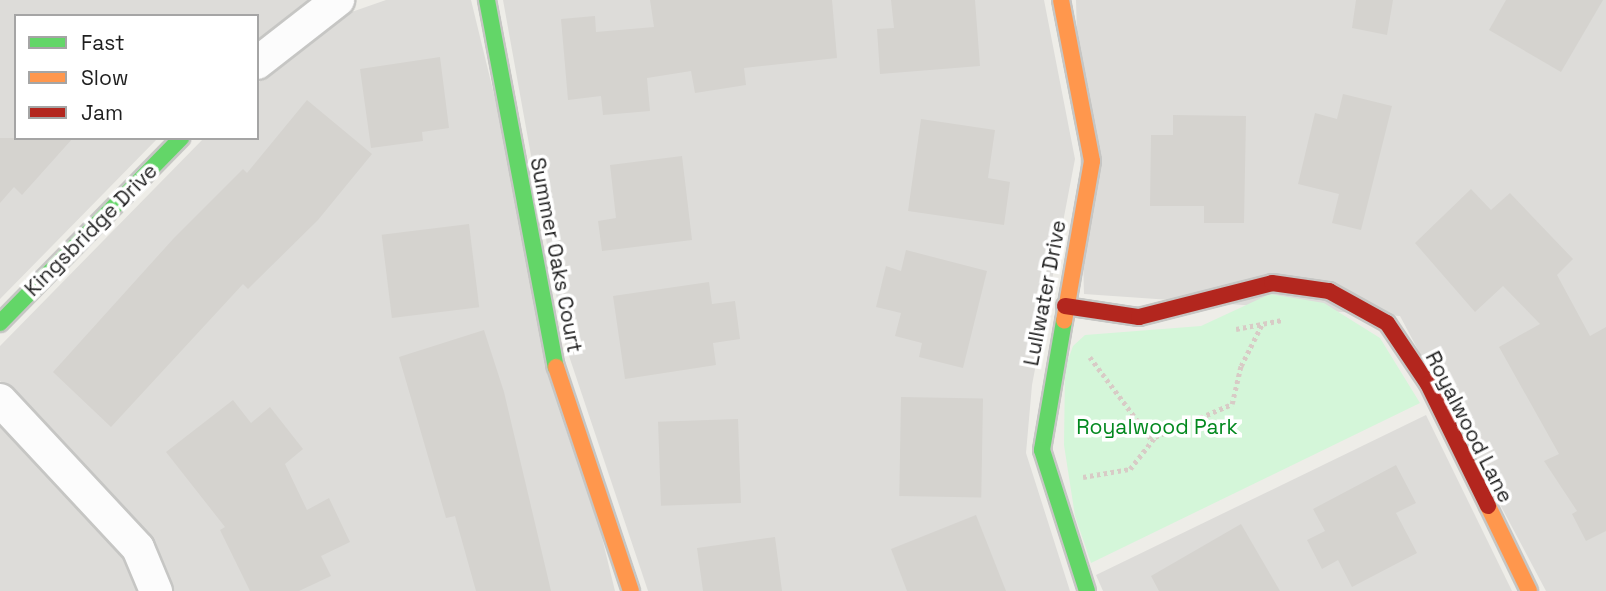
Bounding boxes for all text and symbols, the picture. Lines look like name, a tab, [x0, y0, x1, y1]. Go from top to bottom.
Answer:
legend	[14, 14, 259, 140]
text: Fast	[81, 29, 125, 56]
text: Slow	[81, 64, 129, 91]
text: Jam	[81, 99, 123, 126]
street label: Summer Oaks Court	[525, 155, 587, 355]
street label: Kingsbridge Drive	[19, 158, 163, 302]
street label: Lullwater Drive	[1019, 218, 1071, 368]
street label: Royalwood Lane	[1420, 347, 1518, 507]
park label: Royalwood Park	[1076, 414, 1238, 440]

